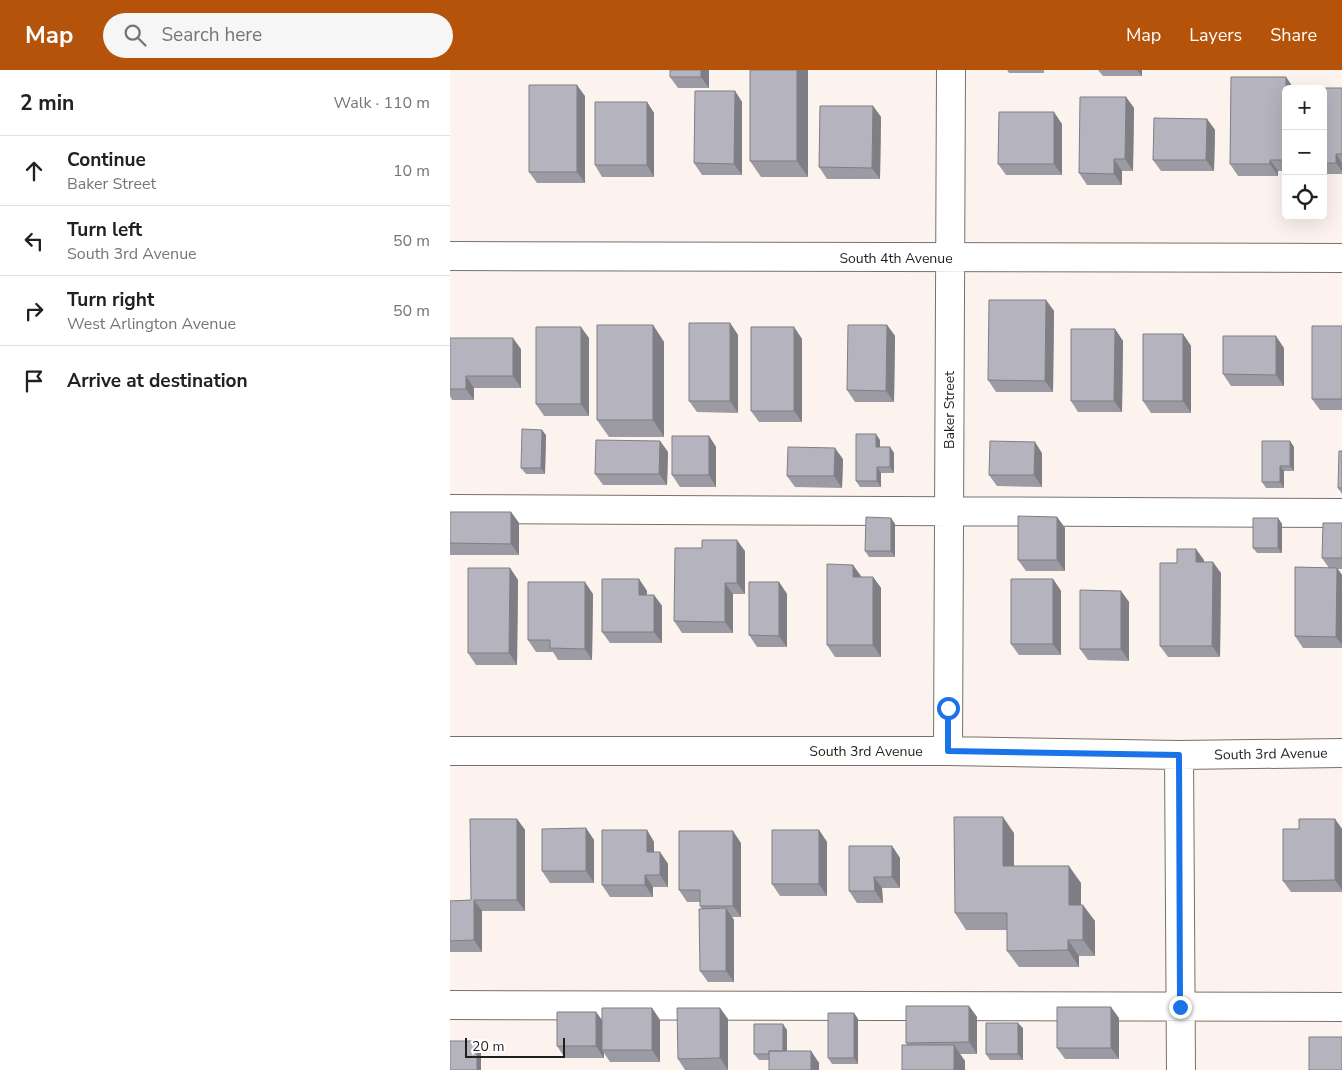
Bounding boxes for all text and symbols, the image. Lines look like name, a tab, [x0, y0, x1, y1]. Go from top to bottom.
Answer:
search box	[103, 13, 453, 58]
text: Map	[25, 19, 73, 51]
icon: search	[121, 21, 149, 49]
text: Search here	[161, 22, 262, 48]
text: Map	[1126, 23, 1161, 47]
text: Layers	[1189, 23, 1242, 47]
text: Share	[1270, 23, 1317, 47]
map controls	[1282, 85, 1327, 220]
button: +	[1282, 85, 1327, 130]
text: 2 min	[20, 89, 74, 117]
text: Walk · 110 m	[334, 92, 430, 114]
button: −	[1282, 130, 1327, 175]
text: Continue	[67, 147, 146, 173]
icon: ahead	[20, 157, 48, 185]
text: 10 m	[393, 160, 430, 182]
text: Baker Street	[67, 173, 156, 195]
button: locate	[1282, 175, 1327, 220]
text: Turn left	[67, 217, 142, 243]
icon: left	[20, 227, 48, 255]
text: 50 m	[393, 230, 430, 252]
text: South 3rd Avenue	[67, 243, 197, 265]
street label: South 4th Avenue	[839, 249, 953, 268]
text: Turn right	[67, 287, 154, 313]
icon: right	[20, 297, 48, 325]
text: 50 m	[393, 300, 430, 322]
text: West Arlington Avenue	[67, 313, 236, 335]
icon: arrive	[20, 367, 48, 395]
text: Arrive at destination	[67, 368, 248, 394]
street label: Baker Street	[940, 371, 959, 449]
route start	[937, 697, 960, 720]
street label: South 3rd Avenue	[809, 742, 923, 761]
street label: South 3rd Avenue	[1214, 744, 1328, 764]
route end	[1169, 996, 1192, 1019]
scale bar	[465, 1035, 565, 1058]
text: 20 m	[472, 1037, 504, 1056]

